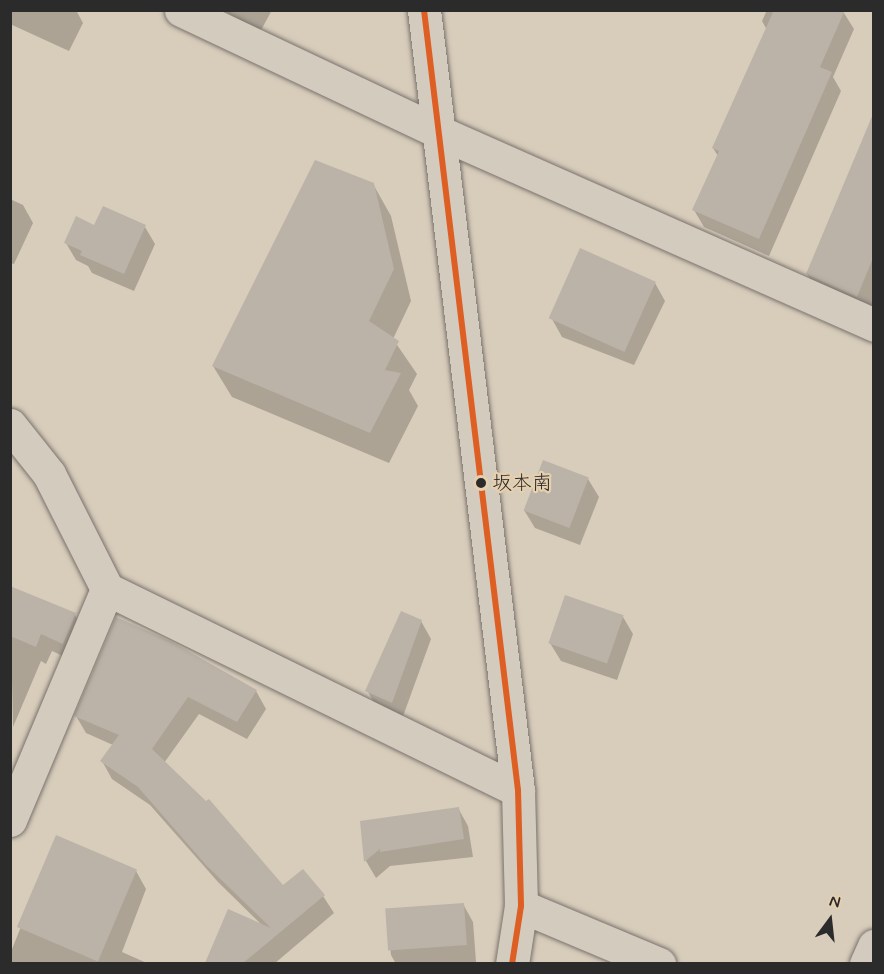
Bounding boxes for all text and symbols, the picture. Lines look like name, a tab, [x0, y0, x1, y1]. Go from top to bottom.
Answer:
place label: 坂本南	[492, 471, 552, 495]
marker: 坂本南	[475, 477, 487, 489]
north arrow	[800, 890, 860, 950]
text: N	[827, 891, 843, 914]

